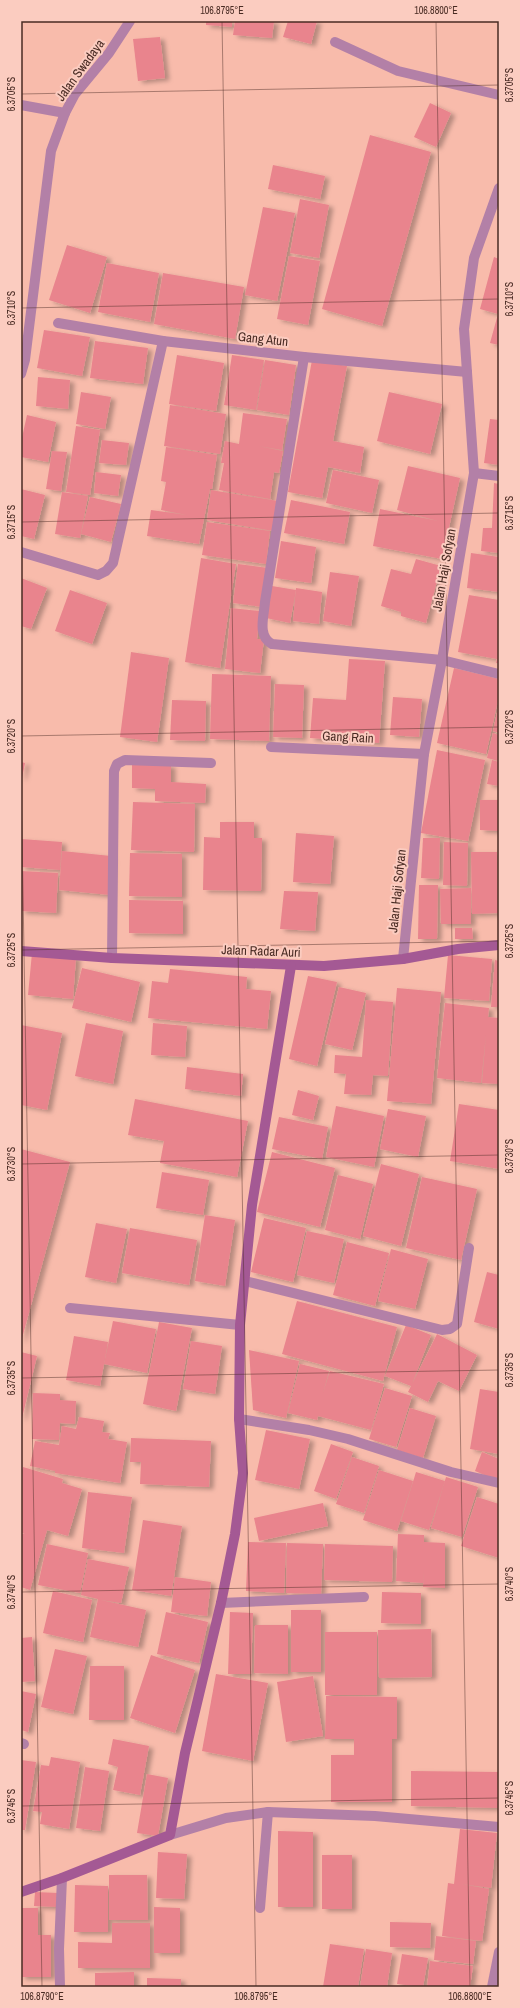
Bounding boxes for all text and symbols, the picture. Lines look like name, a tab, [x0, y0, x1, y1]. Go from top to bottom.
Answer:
text: 106.8795°E	[200, 4, 244, 17]
text: 106.8800°E	[414, 4, 458, 17]
street label: Jalan Swadaya	[52, 36, 108, 104]
text: 6.3705°S	[503, 67, 516, 102]
text: 6.3705°S	[5, 76, 18, 111]
text: 6.3710°S	[503, 281, 516, 316]
text: 6.3710°S	[5, 290, 18, 325]
street label: Gang Atun	[237, 328, 289, 350]
text: 6.3715°S	[503, 495, 516, 530]
text: 6.3715°S	[5, 504, 18, 539]
street label: Jalan Haji Sofyan	[428, 527, 460, 613]
text: 6.3720°S	[503, 709, 516, 744]
text: 6.3720°S	[5, 718, 18, 753]
street label: Gang Rain	[322, 727, 374, 747]
street label: Jalan Haji Sofyan	[384, 848, 410, 933]
text: 6.3725°S	[503, 923, 516, 958]
text: 6.3725°S	[5, 932, 18, 967]
street label: Jalan Radar Auri	[221, 941, 301, 961]
text: 6.3730°S	[503, 1138, 516, 1173]
text: 6.3730°S	[5, 1146, 18, 1181]
text: 6.3735°S	[503, 1352, 516, 1387]
text: 6.3735°S	[5, 1360, 18, 1395]
text: 6.3740°S	[503, 1566, 516, 1601]
text: 6.3740°S	[5, 1574, 18, 1609]
text: 6.3745°S	[503, 1780, 516, 1815]
text: 6.3745°S	[5, 1788, 18, 1823]
text: 106.8790°E	[20, 1990, 64, 2003]
text: 106.8795°E	[234, 1990, 278, 2003]
text: 106.8800°E	[448, 1990, 492, 2003]

